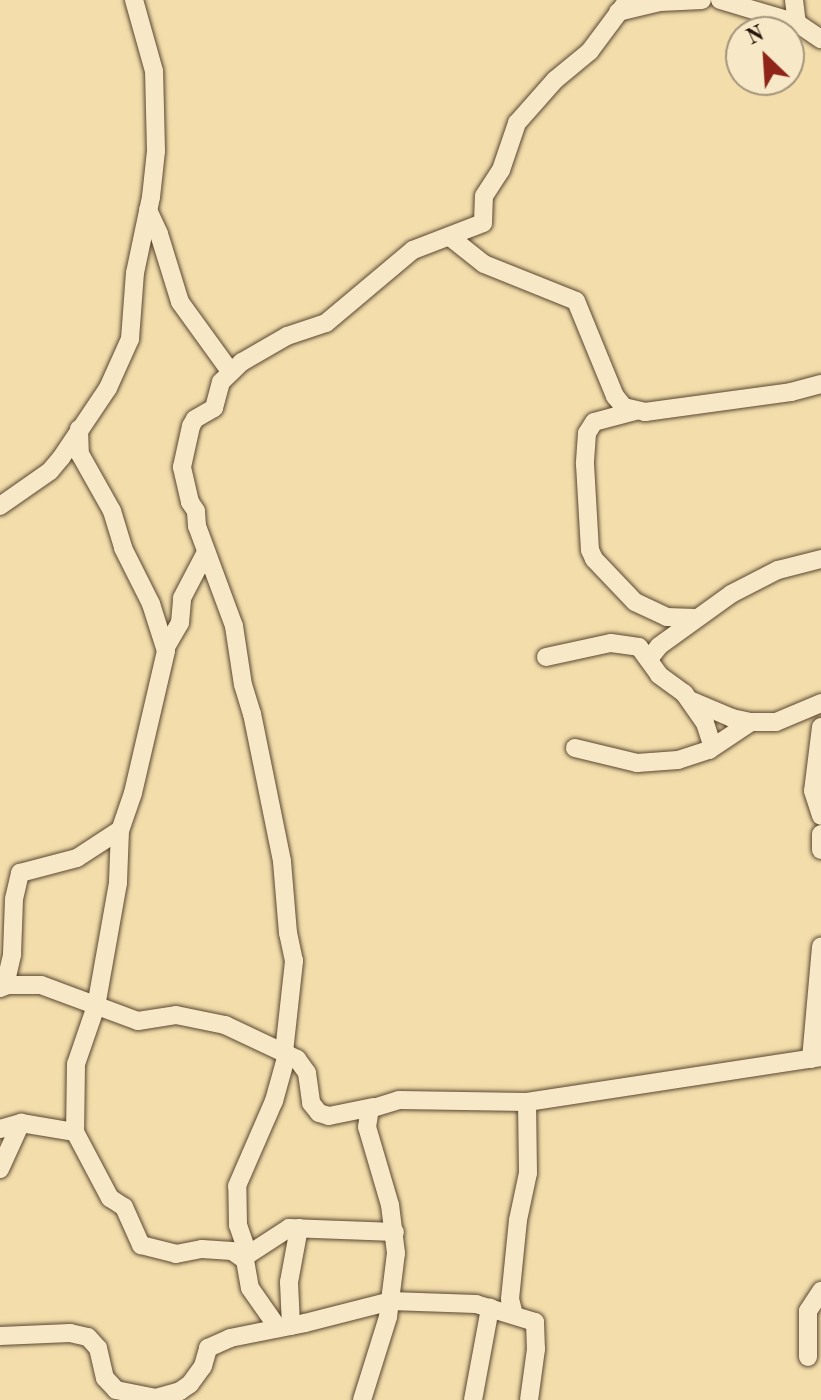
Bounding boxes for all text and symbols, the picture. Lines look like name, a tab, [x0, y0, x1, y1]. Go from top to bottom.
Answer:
north arrow	[725, 16, 805, 96]
text: N	[743, 23, 768, 50]

